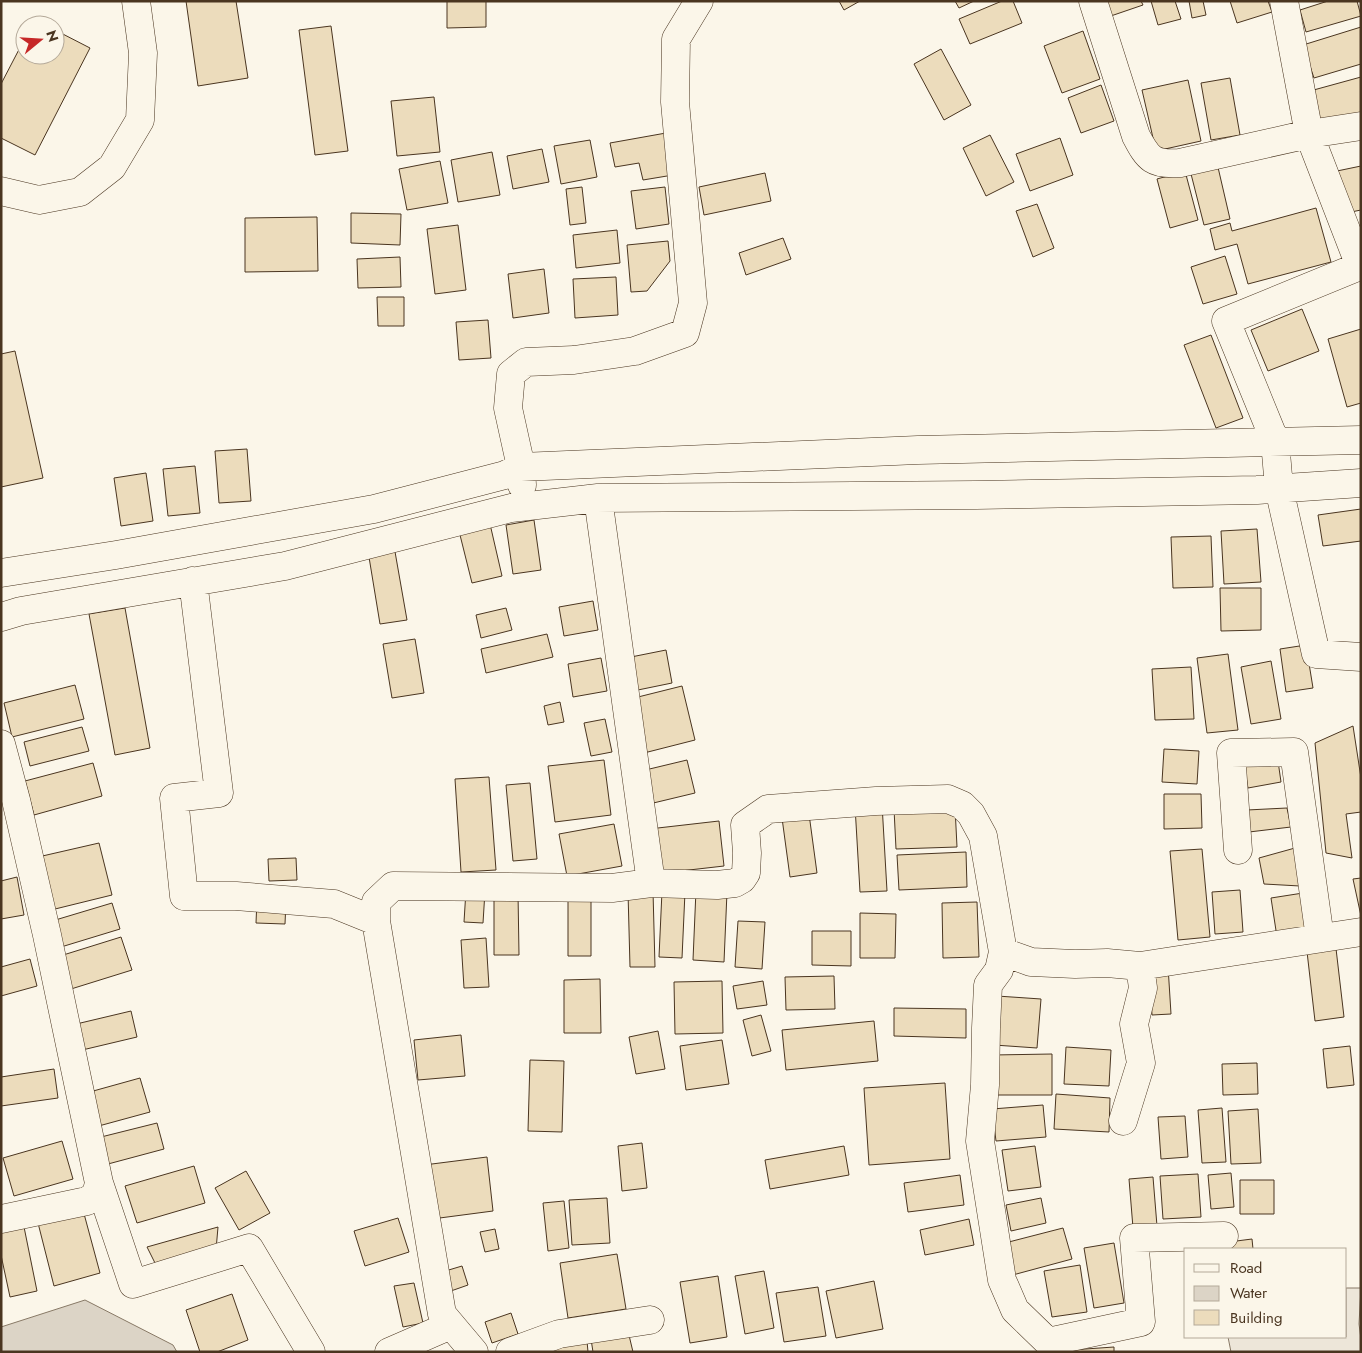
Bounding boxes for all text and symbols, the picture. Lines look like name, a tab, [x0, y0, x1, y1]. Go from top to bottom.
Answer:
north arrow	[15, 15, 65, 65]
text: N	[41, 28, 64, 44]
legend	[1184, 1248, 1347, 1338]
text: Road	[1230, 1257, 1262, 1279]
text: Water	[1230, 1282, 1268, 1304]
text: Building	[1230, 1307, 1282, 1329]

